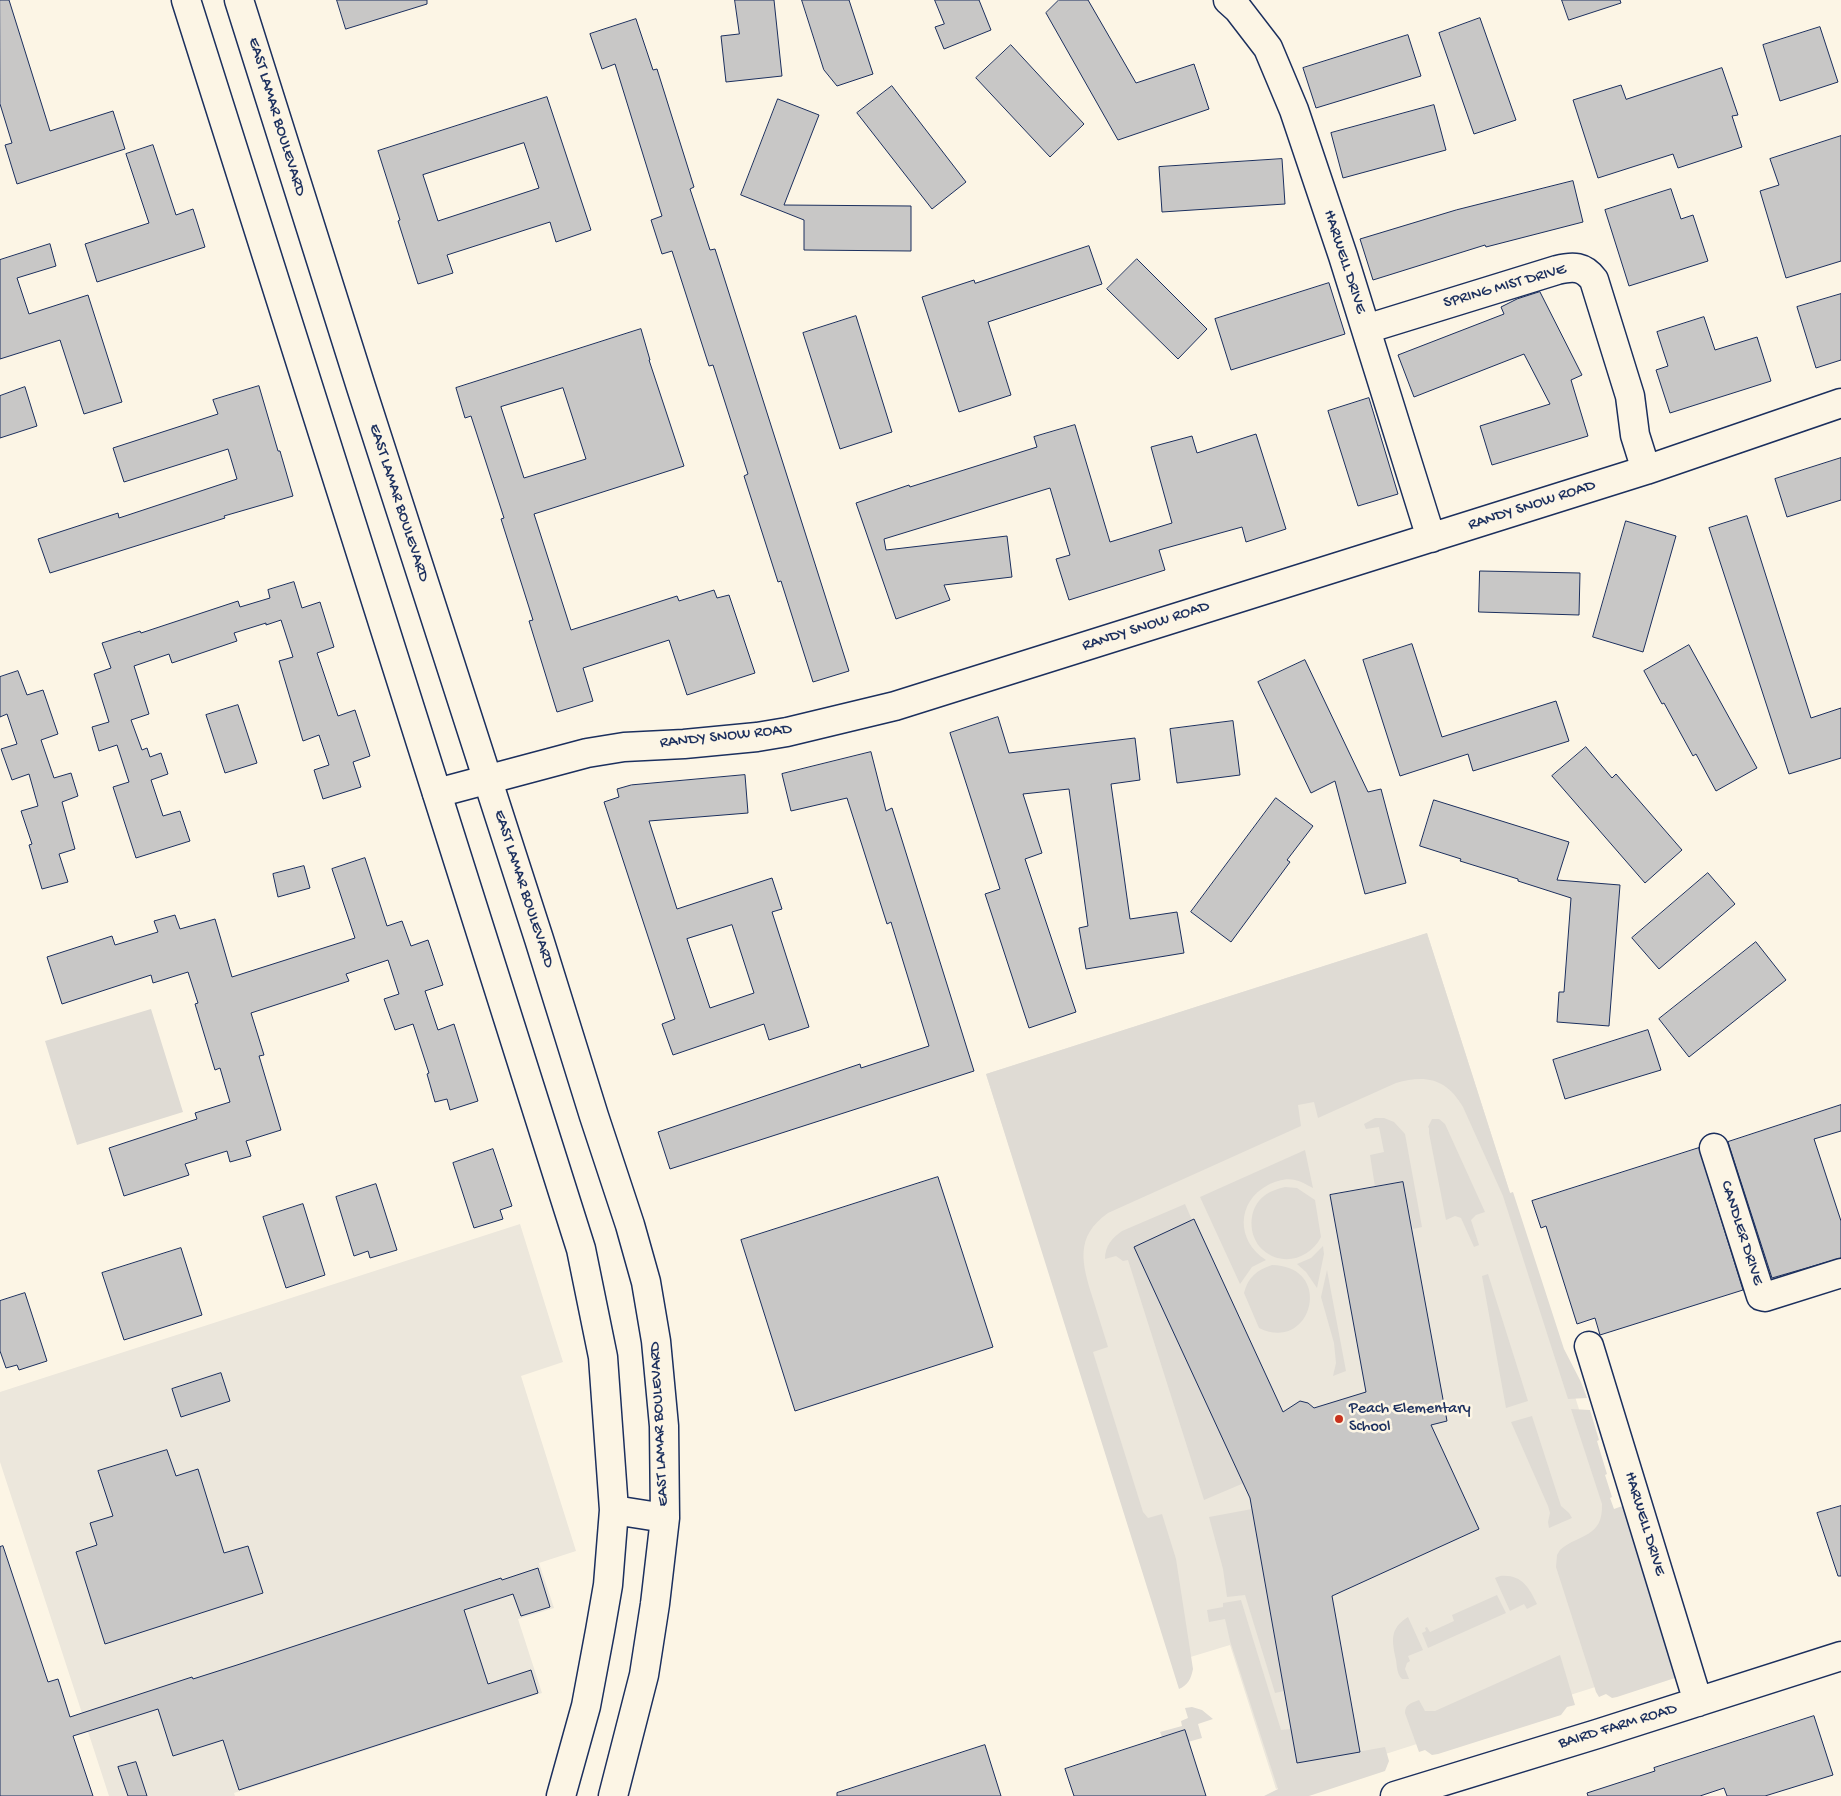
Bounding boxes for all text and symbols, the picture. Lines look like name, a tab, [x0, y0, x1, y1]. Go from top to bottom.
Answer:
street label: EAST LAMAR BOULEVARD	[243, 35, 309, 199]
street label: HARWELL DRIVE	[1318, 208, 1370, 316]
street label: SPRING MIST DRIVE	[1441, 260, 1569, 314]
street label: EAST LAMAR BOULEVARD	[363, 422, 433, 584]
street label: RANDY SNOW ROAD	[1466, 476, 1598, 536]
street label: RANDY SNOW ROAD	[1080, 597, 1212, 657]
street label: RANDY SNOW ROAD	[659, 721, 793, 753]
street label: EAST LAMAR BOULEVARD	[488, 808, 558, 970]
street label: CANDLER DRIVE	[1715, 1178, 1767, 1288]
street label: EAST LAMAR BOULEVARD	[646, 1341, 674, 1507]
place label: Peach Elementary School	[1349, 1400, 1471, 1438]
marker: Peach Elementary School	[1333, 1413, 1345, 1425]
street label: HARWELL DRIVE	[1619, 1470, 1669, 1578]
street label: BAIRD FARM ROAD	[1556, 1700, 1680, 1754]

